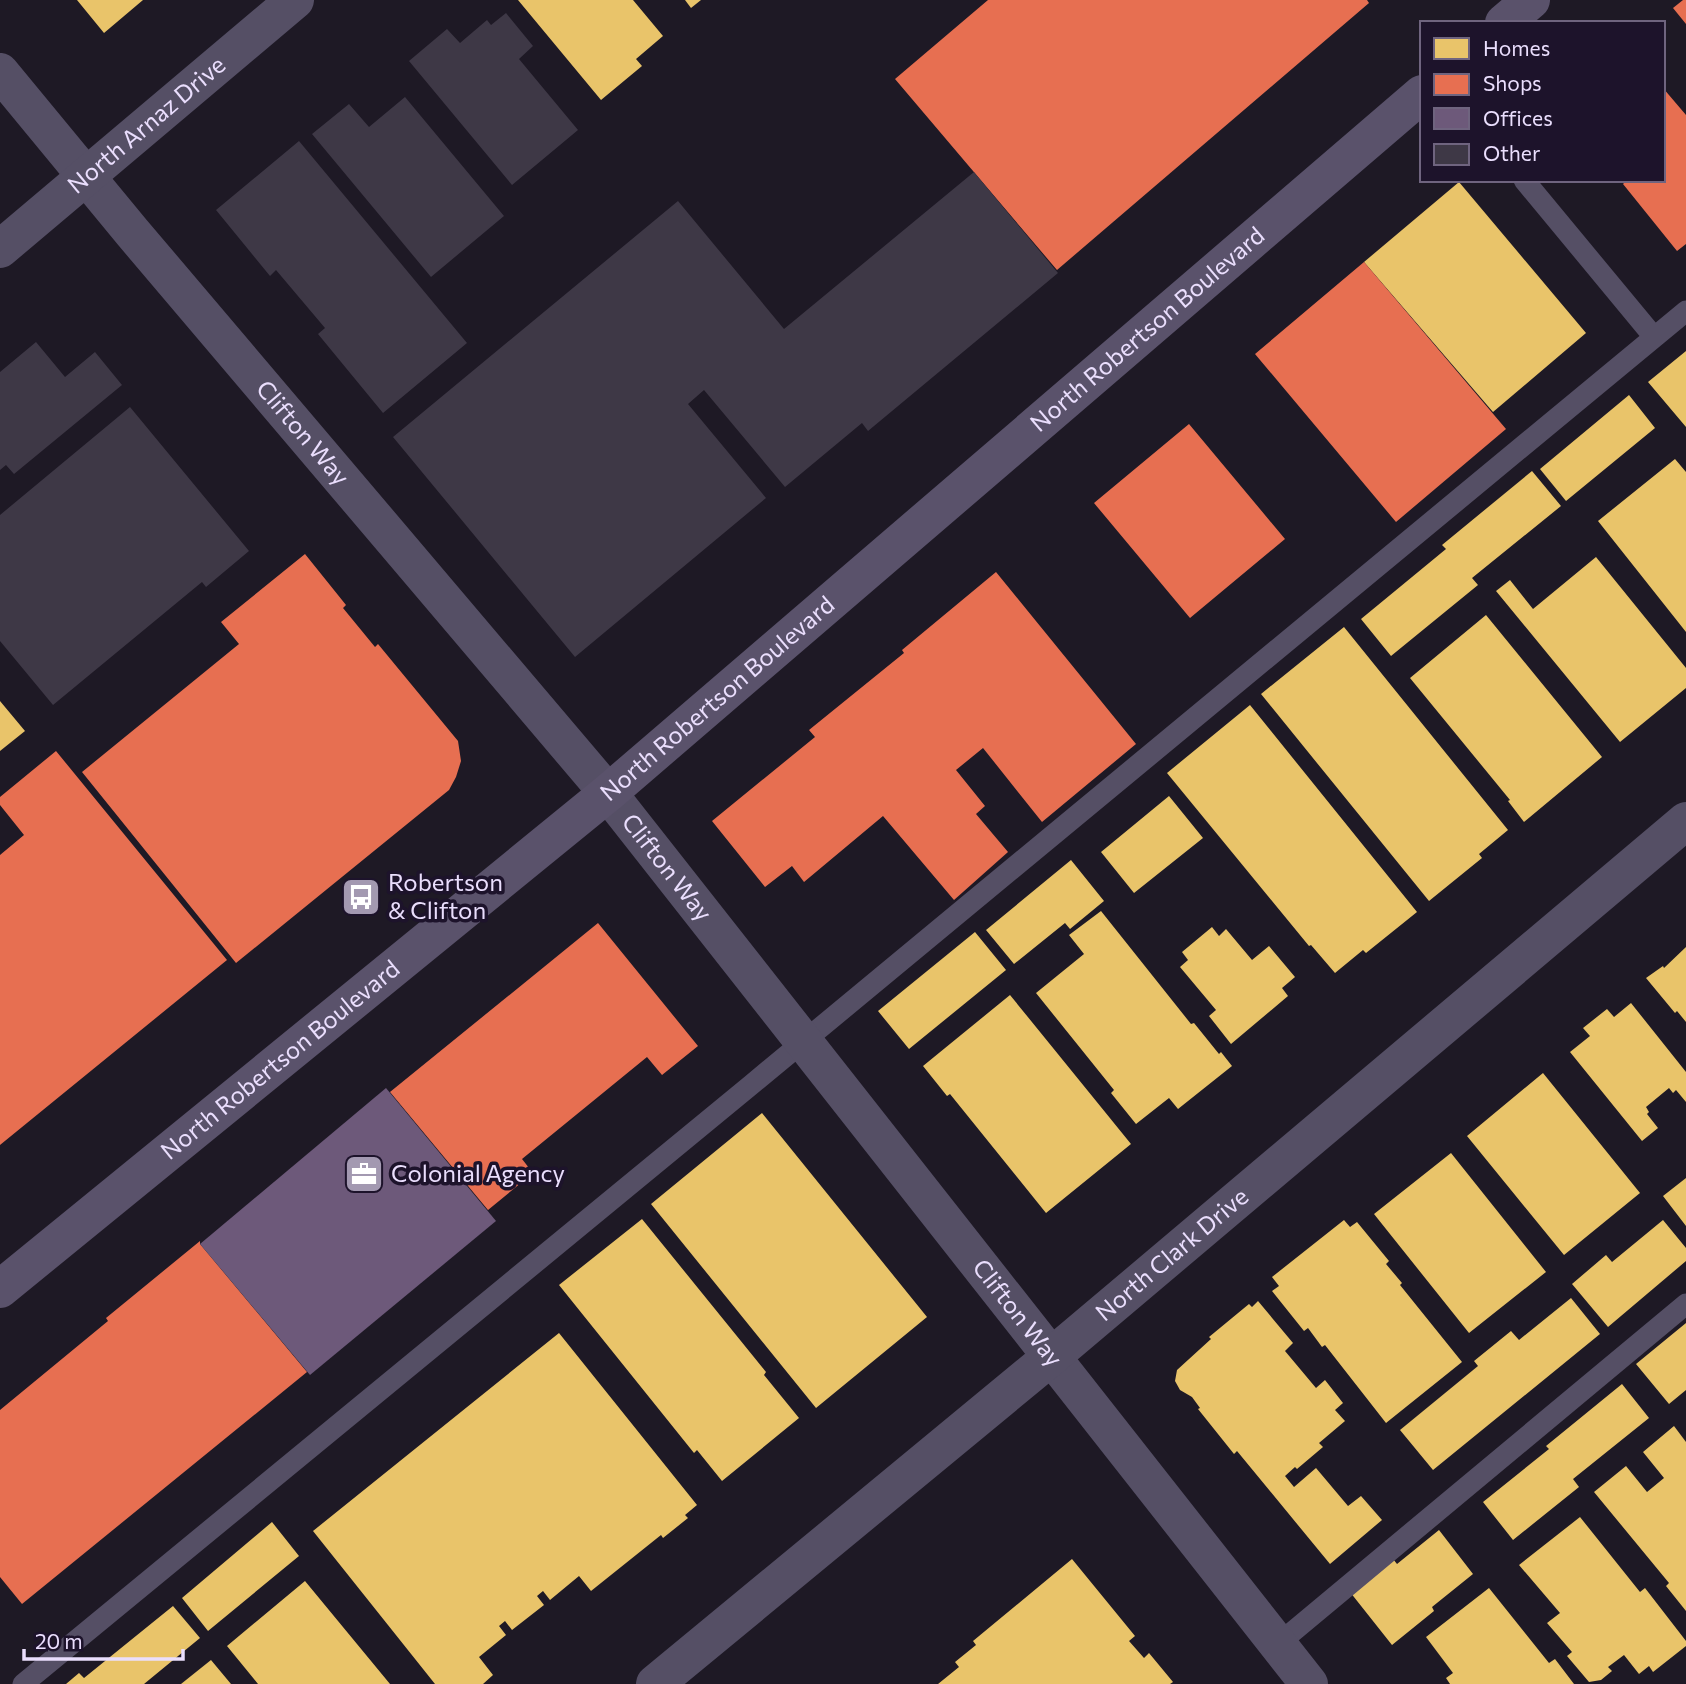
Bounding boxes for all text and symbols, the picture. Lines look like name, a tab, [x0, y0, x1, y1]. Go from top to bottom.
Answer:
legend	[1420, 21, 1665, 182]
text: Homes	[1483, 35, 1550, 60]
street label: North Arnaz Drive	[61, 49, 230, 199]
text: Shops	[1483, 70, 1542, 95]
text: Offices	[1483, 105, 1553, 130]
text: Other	[1483, 140, 1540, 165]
street label: North Robertson Boulevard	[1024, 220, 1270, 437]
street label: Clifton Way	[251, 374, 356, 490]
street label: North Robertson Boulevard	[594, 589, 840, 806]
street label: Clifton Way	[617, 807, 719, 926]
place label: Robertson & Clifton	[388, 867, 503, 924]
bus stop icon: Robertson & Clifton	[340, 876, 382, 918]
street label: North Robertson Boulevard	[154, 953, 405, 1165]
office icon: Colonial Agency	[343, 1153, 385, 1195]
place label: Colonial Agency	[391, 1158, 565, 1187]
street label: North Clark Drive	[1089, 1181, 1253, 1326]
street label: Clifton Way	[967, 1253, 1070, 1372]
scale bar	[24, 1618, 184, 1662]
text: 20 m	[35, 1628, 83, 1653]

